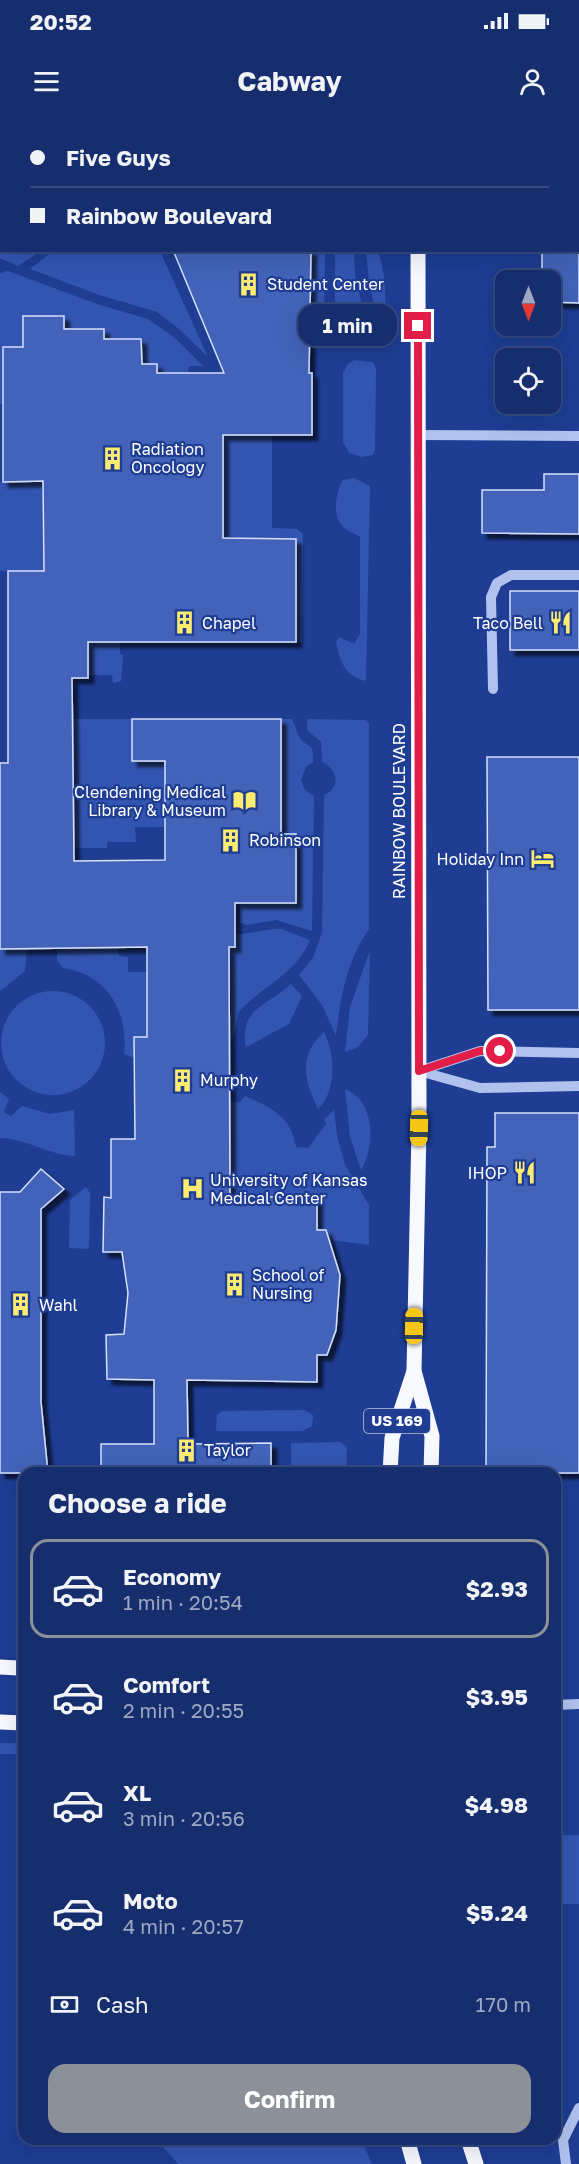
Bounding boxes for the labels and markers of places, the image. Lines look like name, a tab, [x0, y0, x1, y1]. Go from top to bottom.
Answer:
building icon: Student Center	[236, 271, 262, 297]
place label: Student Center	[267, 274, 384, 294]
place label: Radiation Oncology	[131, 439, 204, 477]
building icon: Radiation Oncology	[100, 445, 126, 471]
building icon: Chapel	[171, 610, 197, 636]
restaurant icon: Taco Bell	[548, 610, 574, 636]
place label: Chapel	[202, 613, 256, 633]
place label: Taco Bell	[473, 613, 543, 633]
place label: Clendening Medical Library & Museum	[74, 782, 226, 820]
library icon: Clendening Medical Library & Museum	[231, 788, 257, 814]
building icon: Robinson	[218, 827, 244, 853]
place label: Robinson	[249, 830, 321, 850]
hotel icon: Holiday Inn	[529, 846, 555, 872]
place label: Holiday Inn	[437, 849, 524, 869]
building icon: Murphy	[169, 1067, 195, 1093]
place label: Murphy	[200, 1070, 258, 1090]
restaurant icon: IHOP	[512, 1160, 538, 1186]
place label: IHOP	[467, 1163, 507, 1183]
place label: University of Kansas Medical Center	[210, 1170, 367, 1208]
hospital icon: University of Kansas Medical Center	[179, 1176, 205, 1202]
place label: School of Nursing	[252, 1265, 325, 1303]
building icon: School of Nursing	[221, 1271, 247, 1297]
building icon: Wahl	[8, 1292, 34, 1318]
place label: Wahl	[39, 1295, 78, 1315]
building icon: Taylor	[173, 1437, 199, 1463]
place label: Taylor	[204, 1440, 251, 1460]

